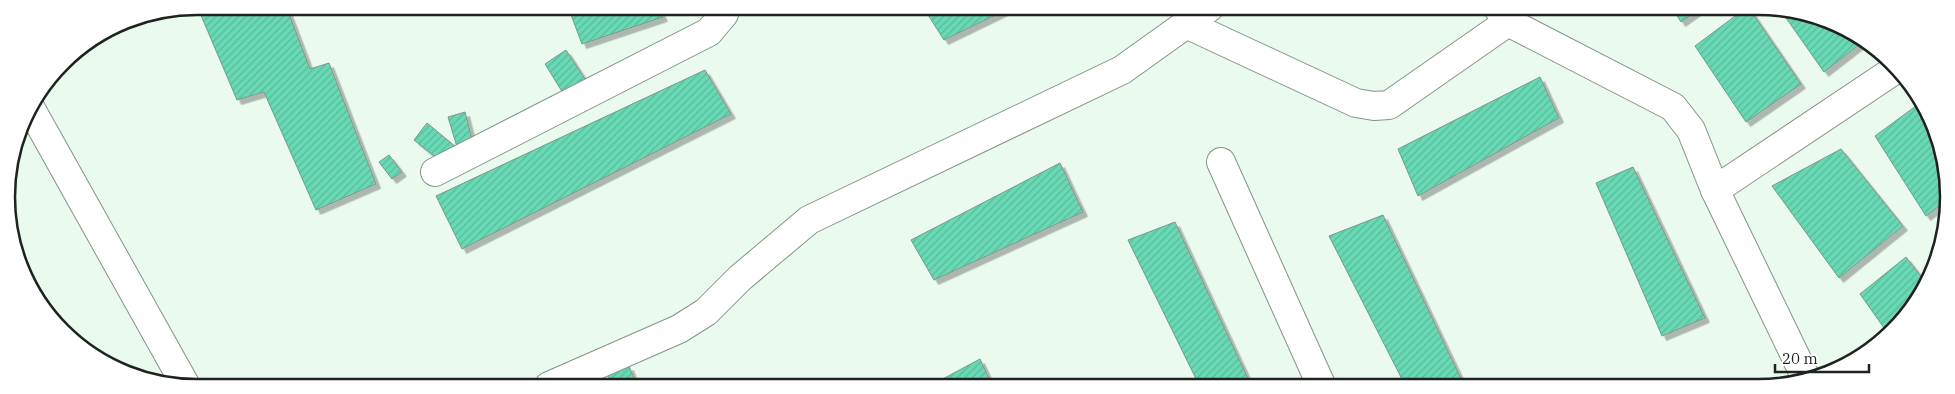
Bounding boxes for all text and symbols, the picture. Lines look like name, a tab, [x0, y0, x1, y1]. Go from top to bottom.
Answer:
scale bar	[1775, 342, 1869, 374]
text: 20 m	[1782, 349, 1818, 368]

